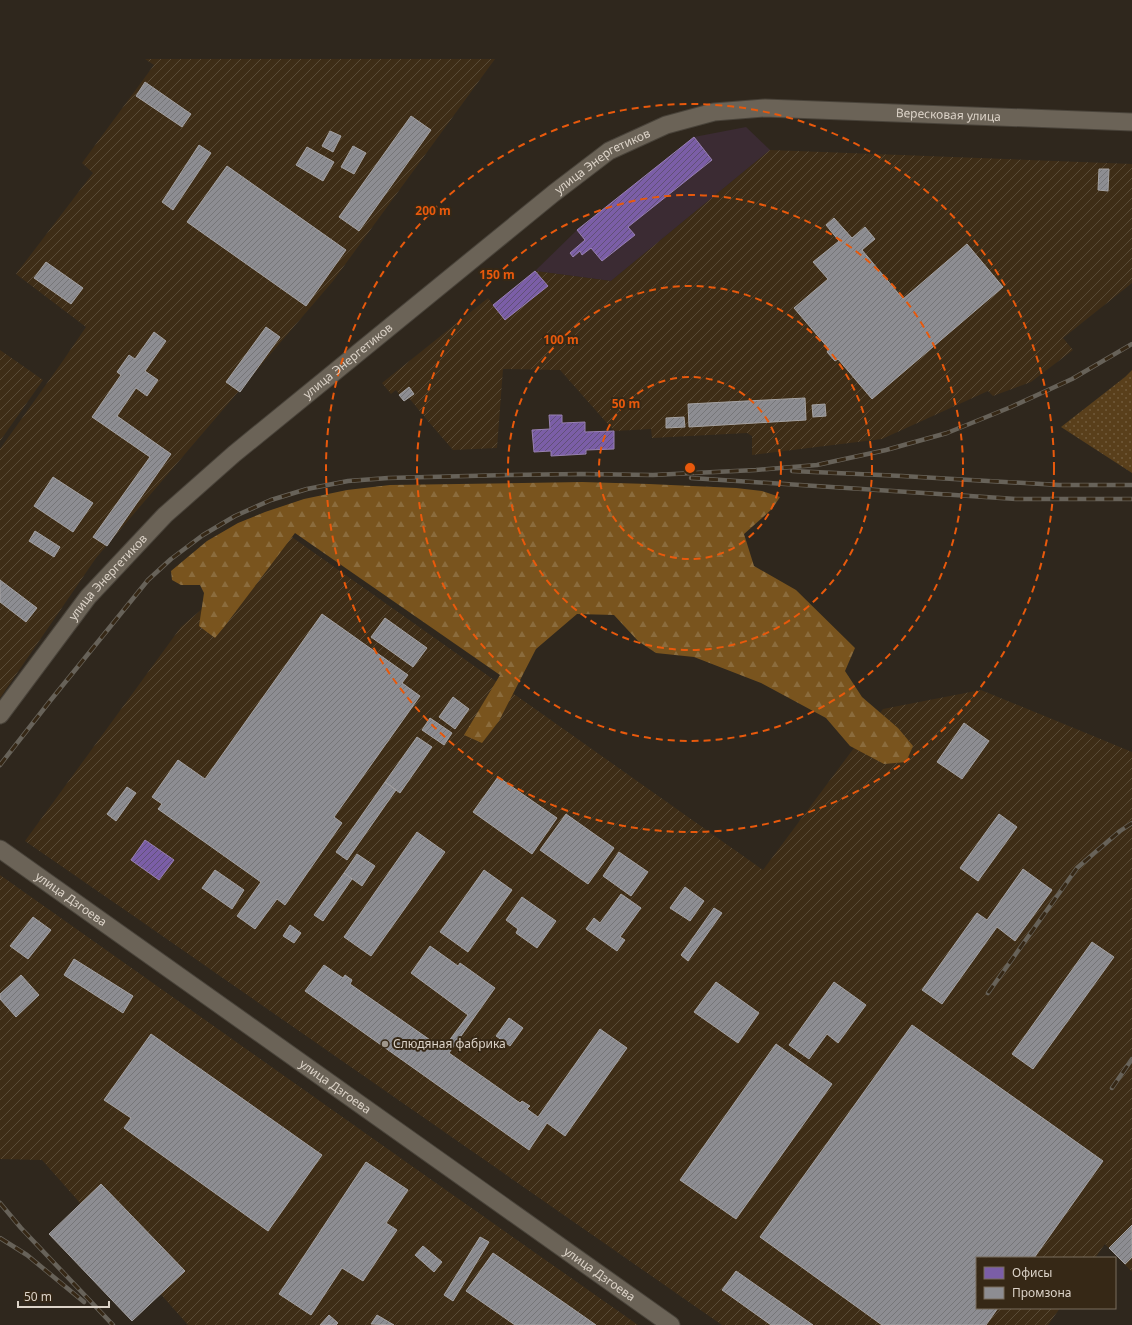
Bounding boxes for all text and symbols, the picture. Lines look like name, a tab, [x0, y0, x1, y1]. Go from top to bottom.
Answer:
street label: Вересковая улица	[896, 104, 1001, 125]
street label: улица Энергетиков	[551, 124, 653, 198]
text: 200 m	[415, 202, 451, 219]
text: 150 m	[479, 266, 515, 283]
street label: улица Энергетиков	[299, 319, 396, 402]
text: 100 m	[543, 331, 579, 348]
text: 50 m	[612, 395, 640, 412]
centre of rings	[683, 461, 697, 475]
street label: улица Энергетиков	[64, 530, 151, 624]
street label: улица Дзгоева	[32, 868, 110, 930]
place label: Слюдяная фабрика	[393, 1035, 506, 1052]
marker: Слюдяная фабрика	[380, 1039, 390, 1049]
street label: улица Дзгоева	[296, 1055, 375, 1118]
street label: улица Дзгоева	[561, 1243, 639, 1305]
legend	[976, 1257, 1116, 1309]
text: Офисы	[1012, 1264, 1052, 1281]
scale bar	[18, 1283, 109, 1309]
text: Промзона	[1012, 1284, 1071, 1301]
text: 50 m	[24, 1288, 52, 1305]

